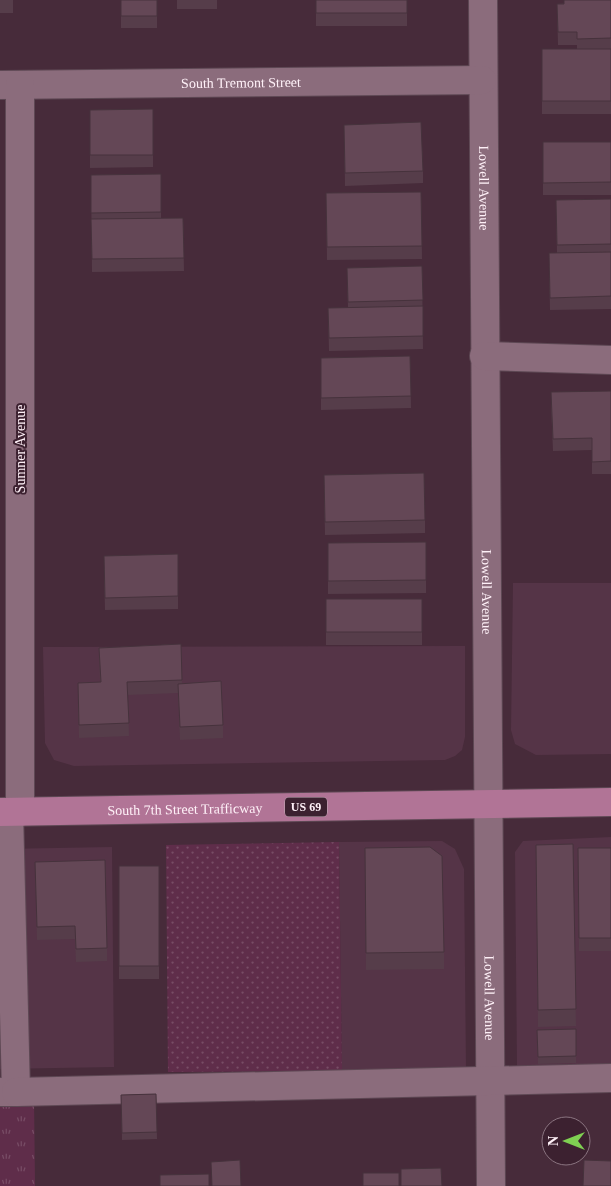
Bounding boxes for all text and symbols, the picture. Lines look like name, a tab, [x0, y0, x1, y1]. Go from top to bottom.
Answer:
street label: South Tremont Street	[181, 74, 301, 91]
street label: Lowell Avenue	[476, 145, 492, 231]
street label: Sumner Avenue	[13, 405, 28, 493]
street label: Lowell Avenue	[479, 549, 495, 635]
road number: US 69	[285, 798, 327, 816]
street label: South 7th Street Trafficway	[107, 800, 263, 818]
street label: Lowell Avenue	[482, 955, 498, 1040]
north arrow	[541, 1116, 591, 1166]
text: N	[546, 1136, 561, 1146]

